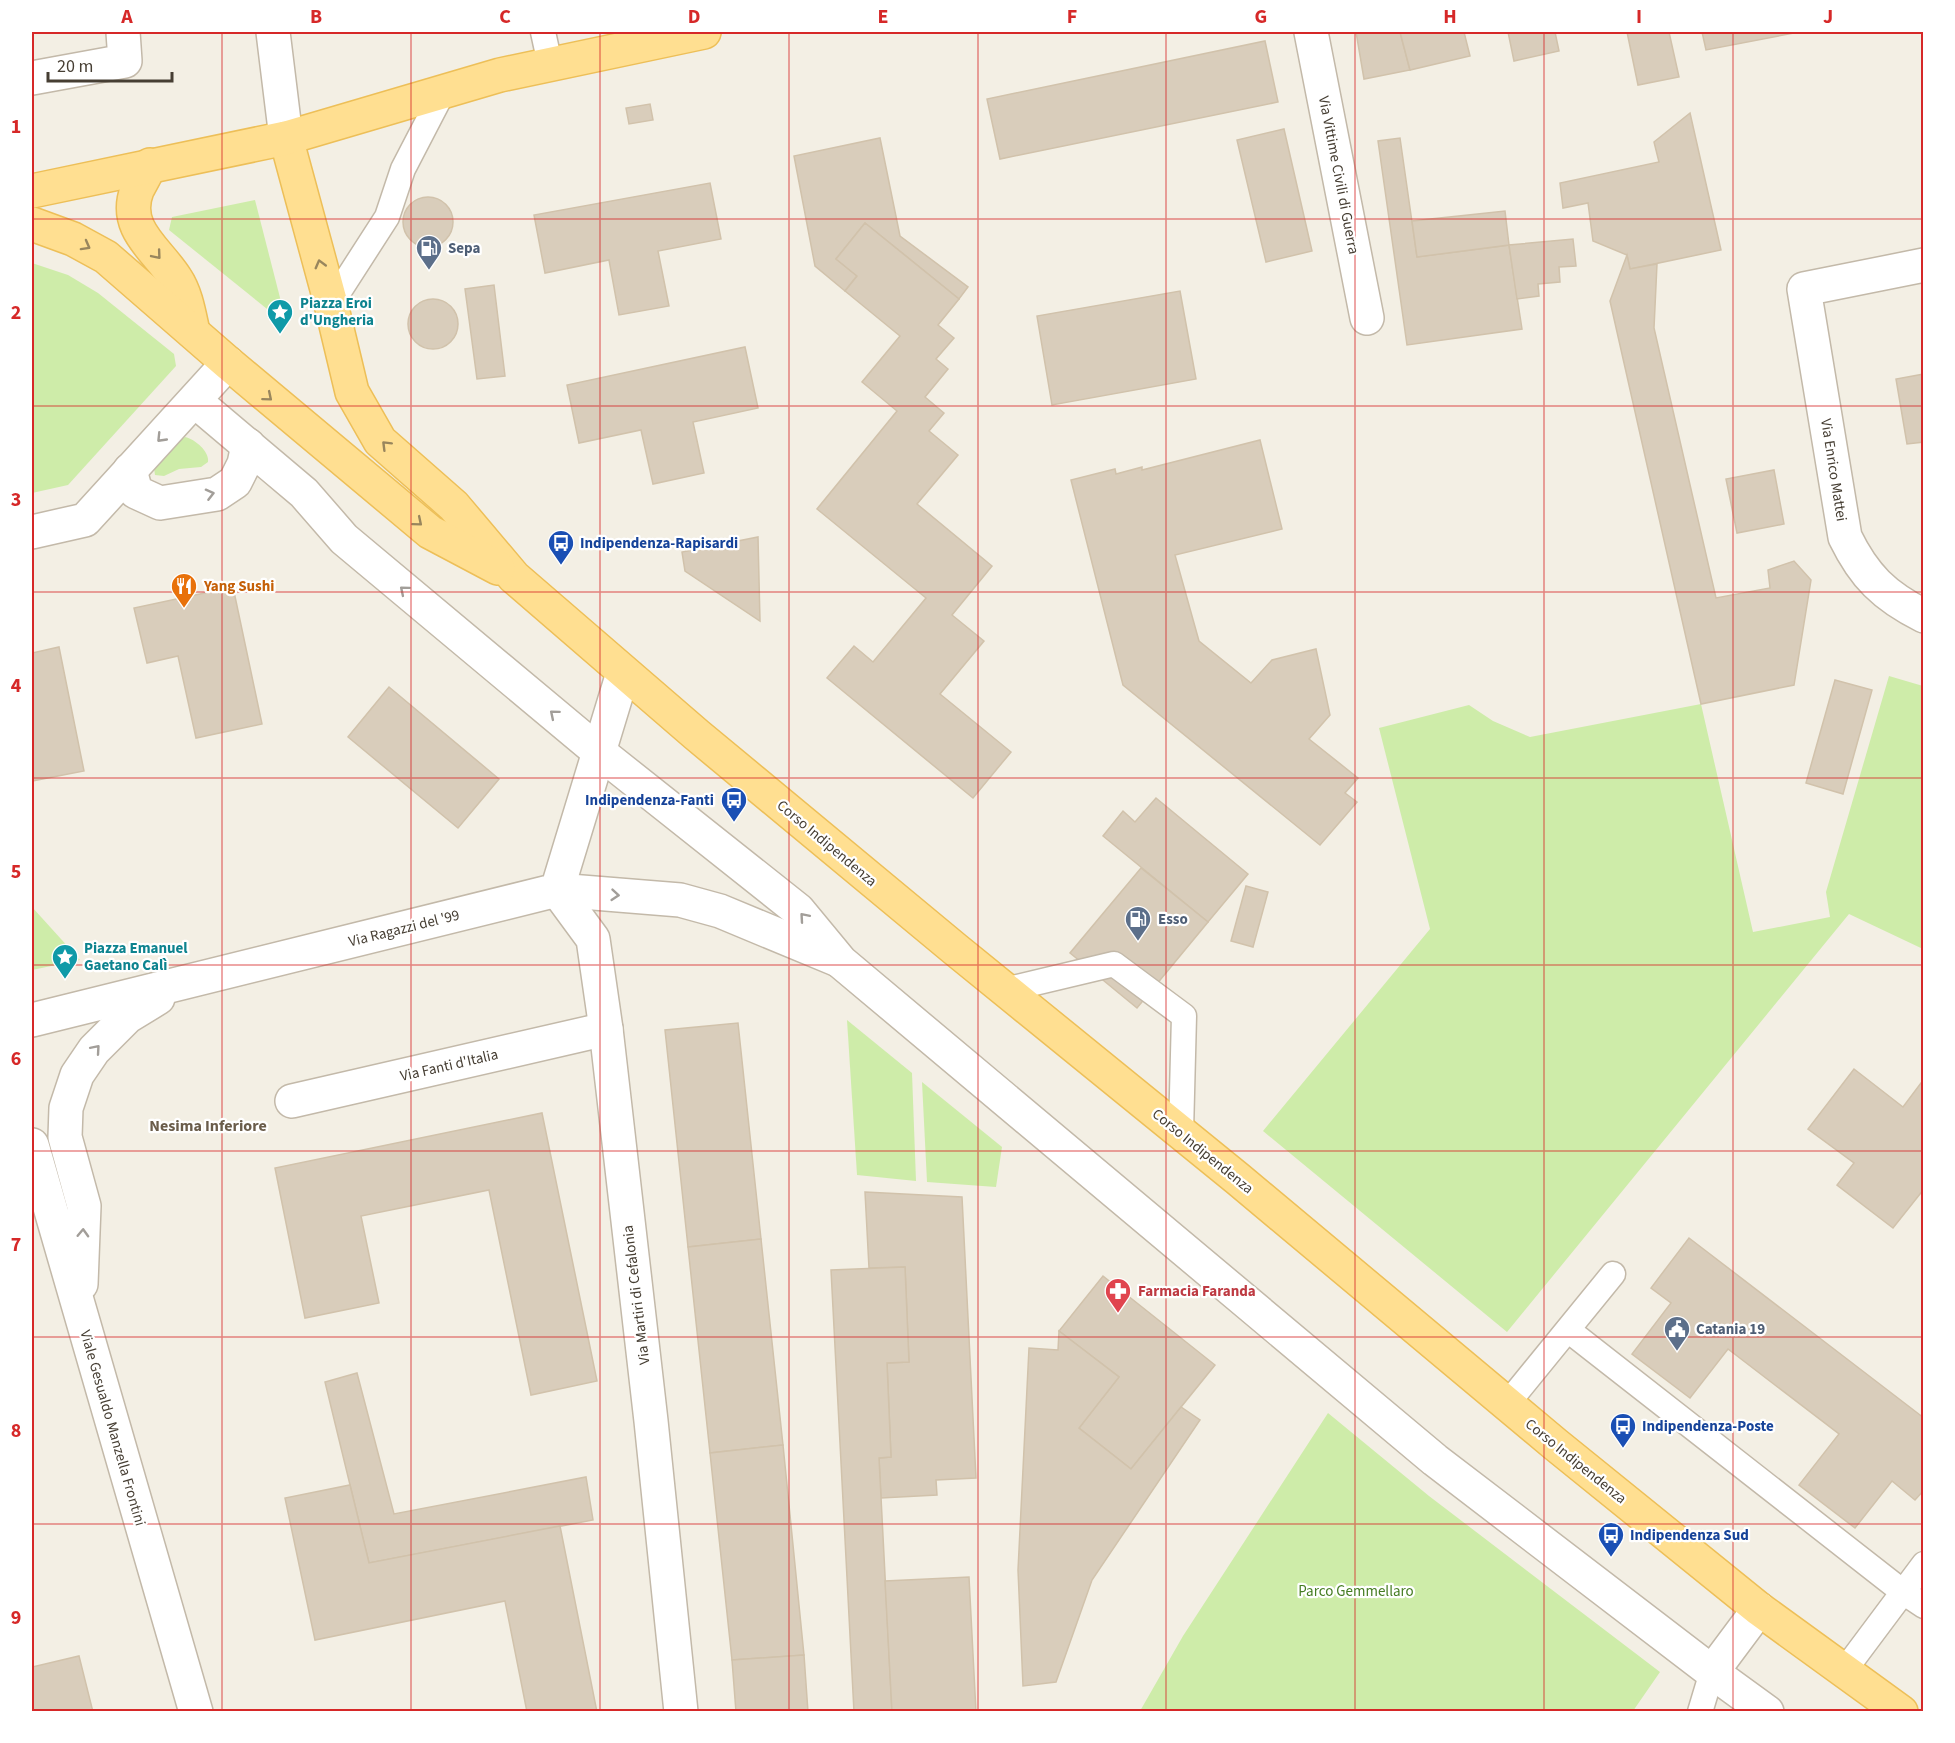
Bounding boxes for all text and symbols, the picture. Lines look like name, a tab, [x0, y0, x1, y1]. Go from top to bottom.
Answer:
text: A	[120, 3, 133, 31]
text: B	[310, 3, 322, 31]
text: C	[499, 3, 511, 31]
text: D	[688, 3, 700, 31]
text: E	[878, 3, 888, 31]
text: F	[1067, 3, 1077, 31]
text: G	[1255, 3, 1267, 31]
text: H	[1443, 3, 1457, 31]
text: I	[1636, 3, 1642, 31]
text: J	[1823, 3, 1833, 31]
scale bar	[48, 45, 172, 83]
text: 20 m	[57, 54, 93, 79]
street label: Via Vittime Civili di Guerra	[1313, 94, 1364, 256]
text: 1	[11, 113, 21, 141]
fuel station icon: Sepa	[414, 233, 444, 271]
place label: Sepa	[448, 238, 481, 259]
one-way arrow	[79, 239, 90, 250]
one-way arrow	[150, 248, 161, 259]
one-way arrow	[315, 259, 327, 270]
place label: Piazza Eroi d'Ungheria	[300, 293, 374, 331]
place icon: Piazza Eroi d'Ungheria	[265, 297, 295, 335]
text: 2	[11, 299, 21, 327]
one-way arrow	[261, 389, 272, 400]
street label: Via Enrico Mattei	[1815, 417, 1852, 523]
one-way arrow	[157, 430, 168, 441]
one-way arrow	[382, 441, 392, 452]
text: 3	[11, 486, 21, 514]
one-way arrow	[205, 488, 215, 501]
one-way arrow	[411, 514, 422, 525]
bus stop icon: Indipendenza-Rapisardi	[546, 528, 576, 566]
place label: Indipendenza-Rapisardi	[580, 533, 738, 554]
restaurant icon: Yang Sushi	[169, 571, 199, 609]
place label: Yang Sushi	[203, 576, 274, 597]
one-way arrow	[400, 586, 411, 597]
text: 4	[11, 672, 22, 700]
one-way arrow	[550, 711, 561, 722]
bus stop icon: Indipendenza-Fanti	[719, 785, 749, 823]
place label: Indipendenza-Fanti	[585, 790, 714, 811]
street label: Corso Indipendenza	[772, 795, 881, 892]
text: 5	[11, 858, 21, 886]
one-way arrow	[611, 888, 620, 901]
fuel station icon: Esso	[1123, 904, 1153, 942]
street label: Via Ragazzi del '99	[346, 905, 462, 952]
place label: Esso	[1158, 909, 1188, 930]
one-way arrow	[800, 913, 811, 924]
place label: Piazza Emanuel Gaetano Calì	[84, 938, 188, 976]
place icon: Piazza Emanuel Gaetano Calì	[50, 942, 80, 980]
street label: Via Fanti d'Italia	[398, 1044, 500, 1087]
text: 6	[11, 1045, 21, 1073]
one-way arrow	[89, 1045, 100, 1056]
street label: Corso Indipendenza	[1148, 1104, 1258, 1199]
district label: Nesima Inferiore	[149, 1115, 267, 1137]
street label: Via Martiri di Cefalonia	[618, 1224, 655, 1366]
one-way arrow	[76, 1229, 89, 1238]
text: 7	[11, 1231, 21, 1259]
pharmacy icon: Farmacia Faranda	[1103, 1276, 1133, 1314]
place label: Farmacia Faranda	[1138, 1281, 1256, 1302]
public building icon: Catania 19	[1662, 1314, 1692, 1352]
place label: Catania 19	[1696, 1319, 1765, 1340]
street label: Viale Gesualdo Manzella Frontini	[74, 1328, 151, 1529]
bus stop icon: Indipendenza-Poste	[1608, 1411, 1638, 1449]
street label: Corso Indipendenza	[1521, 1414, 1631, 1509]
place label: Indipendenza-Poste	[1642, 1416, 1774, 1437]
text: 8	[11, 1417, 21, 1445]
bus stop icon: Indipendenza Sud	[1596, 1520, 1626, 1558]
place label: Indipendenza Sud	[1630, 1525, 1749, 1546]
park label: Parco Gemmellaro	[1298, 1581, 1414, 1602]
text: 9	[11, 1604, 21, 1632]

